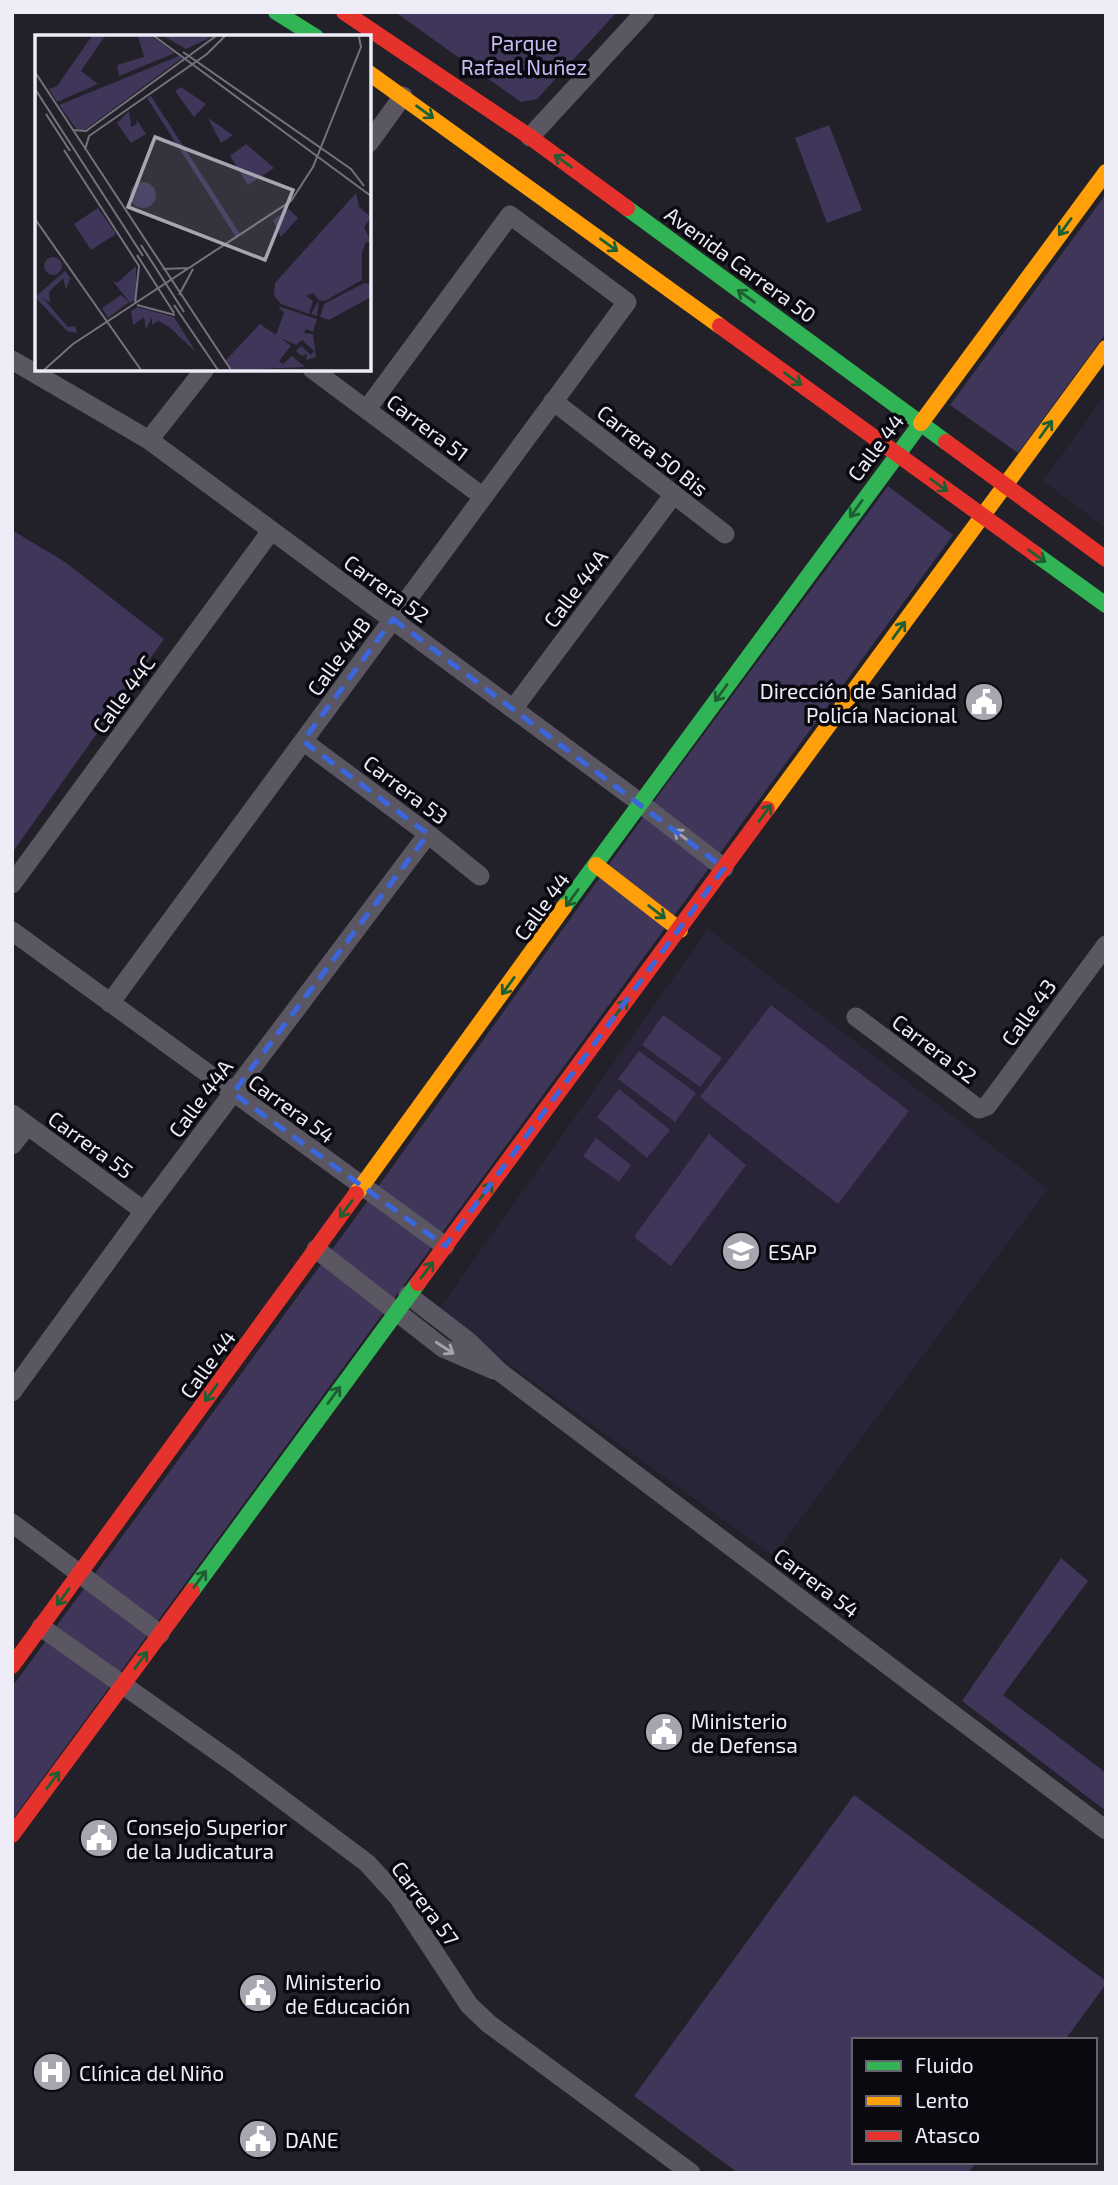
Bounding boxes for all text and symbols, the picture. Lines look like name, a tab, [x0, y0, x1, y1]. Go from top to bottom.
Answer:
park label: Parque Rafael Nuñez	[461, 30, 587, 79]
inset map	[35, 35, 371, 371]
one-way arrow	[415, 105, 434, 119]
one-way arrow	[553, 154, 572, 169]
street label: Avenida Carrera 50	[661, 201, 821, 327]
one-way arrow	[1058, 217, 1073, 235]
one-way arrow	[599, 238, 618, 253]
one-way arrow	[737, 289, 756, 303]
one-way arrow	[783, 372, 802, 386]
street label: Carrera 51	[382, 388, 474, 466]
street label: Carrera 50 Bis	[593, 399, 713, 501]
street label: Calle 44	[842, 408, 908, 486]
one-way arrow	[1038, 420, 1053, 439]
one-way arrow	[929, 478, 948, 493]
one-way arrow	[848, 499, 863, 518]
street label: Calle 44A	[538, 544, 612, 632]
street label: Carrera 52	[340, 549, 434, 627]
one-way arrow	[1027, 549, 1046, 563]
street label: Calle 44B	[301, 612, 375, 700]
one-way arrow	[892, 621, 906, 640]
street label: Calle 44C	[87, 650, 160, 738]
place label: Dirección de Sanidad Policía Nacional	[760, 678, 958, 727]
public building icon: Dirección de Sanidad Policía Nacional	[963, 681, 1005, 723]
one-way arrow	[714, 683, 729, 702]
street label: Carrera 53	[359, 749, 453, 829]
one-way arrow	[757, 804, 772, 823]
one-way arrow	[674, 828, 692, 843]
street label: Calle 44	[508, 867, 574, 945]
one-way arrow	[565, 888, 579, 907]
one-way arrow	[647, 905, 666, 920]
street label: Calle 43	[995, 974, 1061, 1050]
one-way arrow	[501, 976, 516, 995]
one-way arrow	[613, 999, 628, 1018]
street label: Carrera 52	[888, 1008, 982, 1088]
street label: Calle 44A	[163, 1054, 237, 1142]
street label: Carrera 54	[244, 1068, 340, 1148]
street label: Carrera 55	[44, 1105, 138, 1183]
one-way arrow	[478, 1182, 493, 1201]
one-way arrow	[338, 1199, 353, 1218]
school or university icon: ESAP	[720, 1230, 762, 1272]
place label: ESAP	[768, 1239, 817, 1264]
one-way arrow	[419, 1261, 434, 1280]
street label: Calle 44	[174, 1325, 240, 1403]
one-way arrow	[434, 1341, 454, 1355]
one-way arrow	[204, 1383, 219, 1402]
one-way arrow	[327, 1386, 342, 1405]
street label: Carrera 54	[769, 1542, 865, 1622]
one-way arrow	[193, 1570, 207, 1589]
one-way arrow	[56, 1587, 70, 1606]
one-way arrow	[133, 1650, 148, 1669]
place label: Ministerio de Defensa	[691, 1708, 798, 1757]
public building icon: Ministerio de Defensa	[643, 1711, 685, 1753]
one-way arrow	[45, 1771, 60, 1790]
place label: Consejo Superior de la Judicatura	[126, 1814, 288, 1863]
public building icon: Consejo Superior de la Judicatura	[78, 1817, 120, 1859]
street label: Carrera 57	[387, 1856, 465, 1950]
place label: Ministerio de Educación	[285, 1969, 410, 2018]
public building icon: Ministerio de Educación	[237, 1972, 279, 2014]
legend	[852, 2038, 1097, 2164]
hospital icon: Clínica del Niño	[31, 2051, 73, 2093]
text: Fluido	[915, 2052, 974, 2077]
place label: Clínica del Niño	[79, 2060, 224, 2085]
text: Lento	[915, 2087, 969, 2112]
public building icon: DANE	[237, 2118, 279, 2160]
text: Atasco	[915, 2122, 980, 2147]
place label: DANE	[285, 2127, 339, 2152]

